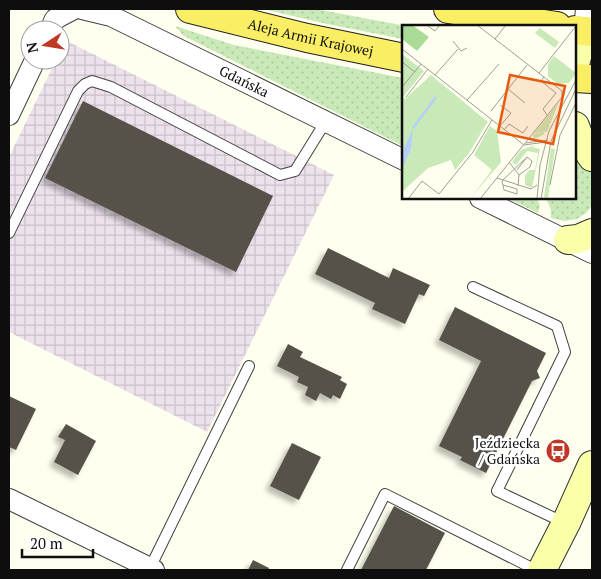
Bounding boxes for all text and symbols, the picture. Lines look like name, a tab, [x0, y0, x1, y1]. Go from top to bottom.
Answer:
street label: Aleja Armii Krajowej	[246, 14, 375, 60]
north arrow	[20, 20, 70, 70]
inset map	[402, 25, 576, 199]
text: N	[21, 40, 42, 55]
street label: Gdańska	[216, 61, 272, 101]
place label: Jeździecka / Gdańska	[475, 433, 540, 468]
bus stop icon: Jeździecka / Gdańska	[545, 438, 571, 464]
scale bar	[22, 526, 94, 558]
text: 20 m	[30, 533, 63, 553]

